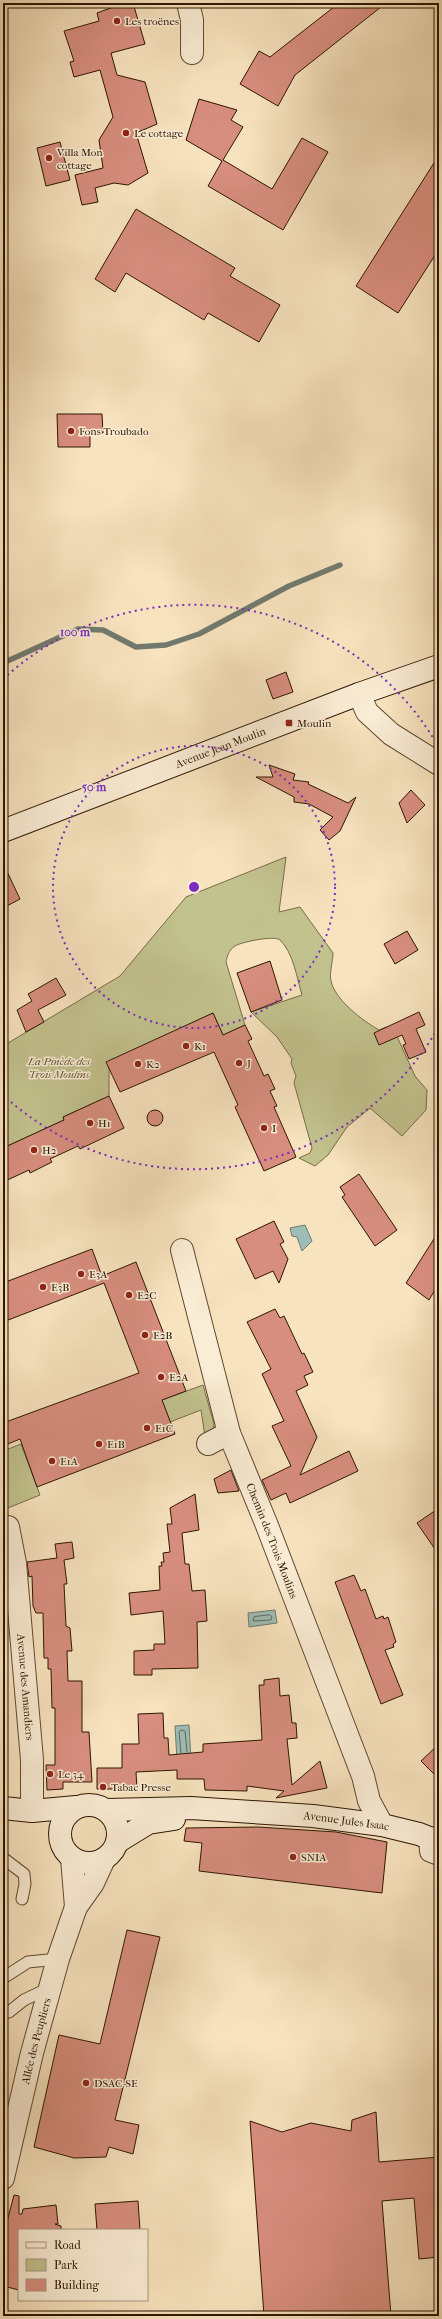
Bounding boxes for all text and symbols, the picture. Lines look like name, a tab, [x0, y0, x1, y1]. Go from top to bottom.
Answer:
place label: Les troënes	[125, 15, 179, 28]
marker: Les troënes	[112, 16, 122, 26]
place label: Le cottage	[134, 127, 184, 140]
marker: Le cottage	[121, 128, 131, 138]
place label: Villa Mon cottage	[56, 146, 103, 172]
marker: Villa Mon cottage	[44, 153, 54, 163]
place label: Fons Troubado	[79, 425, 149, 438]
marker: Fons Troubado	[66, 426, 76, 436]
text: 100 m	[60, 625, 91, 639]
place label: Moulin	[297, 717, 332, 730]
marker: Moulin	[284, 718, 294, 728]
street label: Avenue Jean Moulin	[173, 724, 268, 771]
text: 50 m	[82, 780, 107, 794]
centre of rings	[187, 880, 201, 894]
place label: K1	[194, 1040, 206, 1053]
marker: K1	[181, 1041, 191, 1051]
park label: La Pinède des Trois Moulins	[27, 1055, 91, 1081]
place label: J	[246, 1057, 251, 1070]
place label: K2	[146, 1058, 160, 1071]
marker: J	[234, 1058, 244, 1068]
marker: K2	[133, 1059, 143, 1069]
place label: H1	[98, 1117, 111, 1130]
marker: H1	[85, 1118, 95, 1128]
place label: I	[272, 1122, 277, 1135]
marker: I	[259, 1123, 269, 1133]
place label: H2	[42, 1144, 57, 1157]
marker: H2	[29, 1145, 39, 1155]
place label: E3A	[89, 1268, 108, 1281]
marker: E3A	[76, 1269, 86, 1279]
place label: E3B	[51, 1281, 69, 1294]
marker: E3B	[38, 1282, 48, 1292]
place label: E2C	[137, 1289, 157, 1302]
marker: E2C	[124, 1290, 134, 1300]
place label: E2B	[153, 1329, 173, 1342]
marker: E2B	[140, 1330, 150, 1340]
place label: E2A	[169, 1371, 189, 1384]
marker: E2A	[156, 1372, 166, 1382]
place label: E1C	[155, 1422, 173, 1435]
marker: E1C	[142, 1423, 152, 1433]
place label: E1B	[107, 1438, 125, 1451]
marker: E1B	[94, 1439, 104, 1449]
place label: E1A	[60, 1455, 79, 1468]
marker: E1A	[47, 1456, 57, 1466]
street label: Chemin des Trois Moulins	[243, 1481, 300, 1600]
street label: Avenue des Amandiers	[14, 1632, 36, 1741]
place label: Le 34	[58, 1768, 84, 1781]
marker: Le 34	[45, 1769, 55, 1779]
place label: Tabac Presse	[111, 1781, 171, 1794]
marker: Tabac Presse	[98, 1782, 108, 1792]
street label: Avenue Jules Isaac	[302, 1809, 391, 1834]
place label: SNIA	[301, 1851, 327, 1864]
marker: SNIA	[288, 1852, 298, 1862]
street label: Allée des Peupliers	[19, 1996, 54, 2086]
place label: DSAC-SE	[94, 2077, 138, 2090]
marker: DSAC-SE	[81, 2078, 91, 2088]
legend	[18, 2229, 148, 2301]
text: Road	[54, 2238, 81, 2252]
text: Park	[54, 2258, 79, 2272]
text: Building	[54, 2278, 99, 2292]

